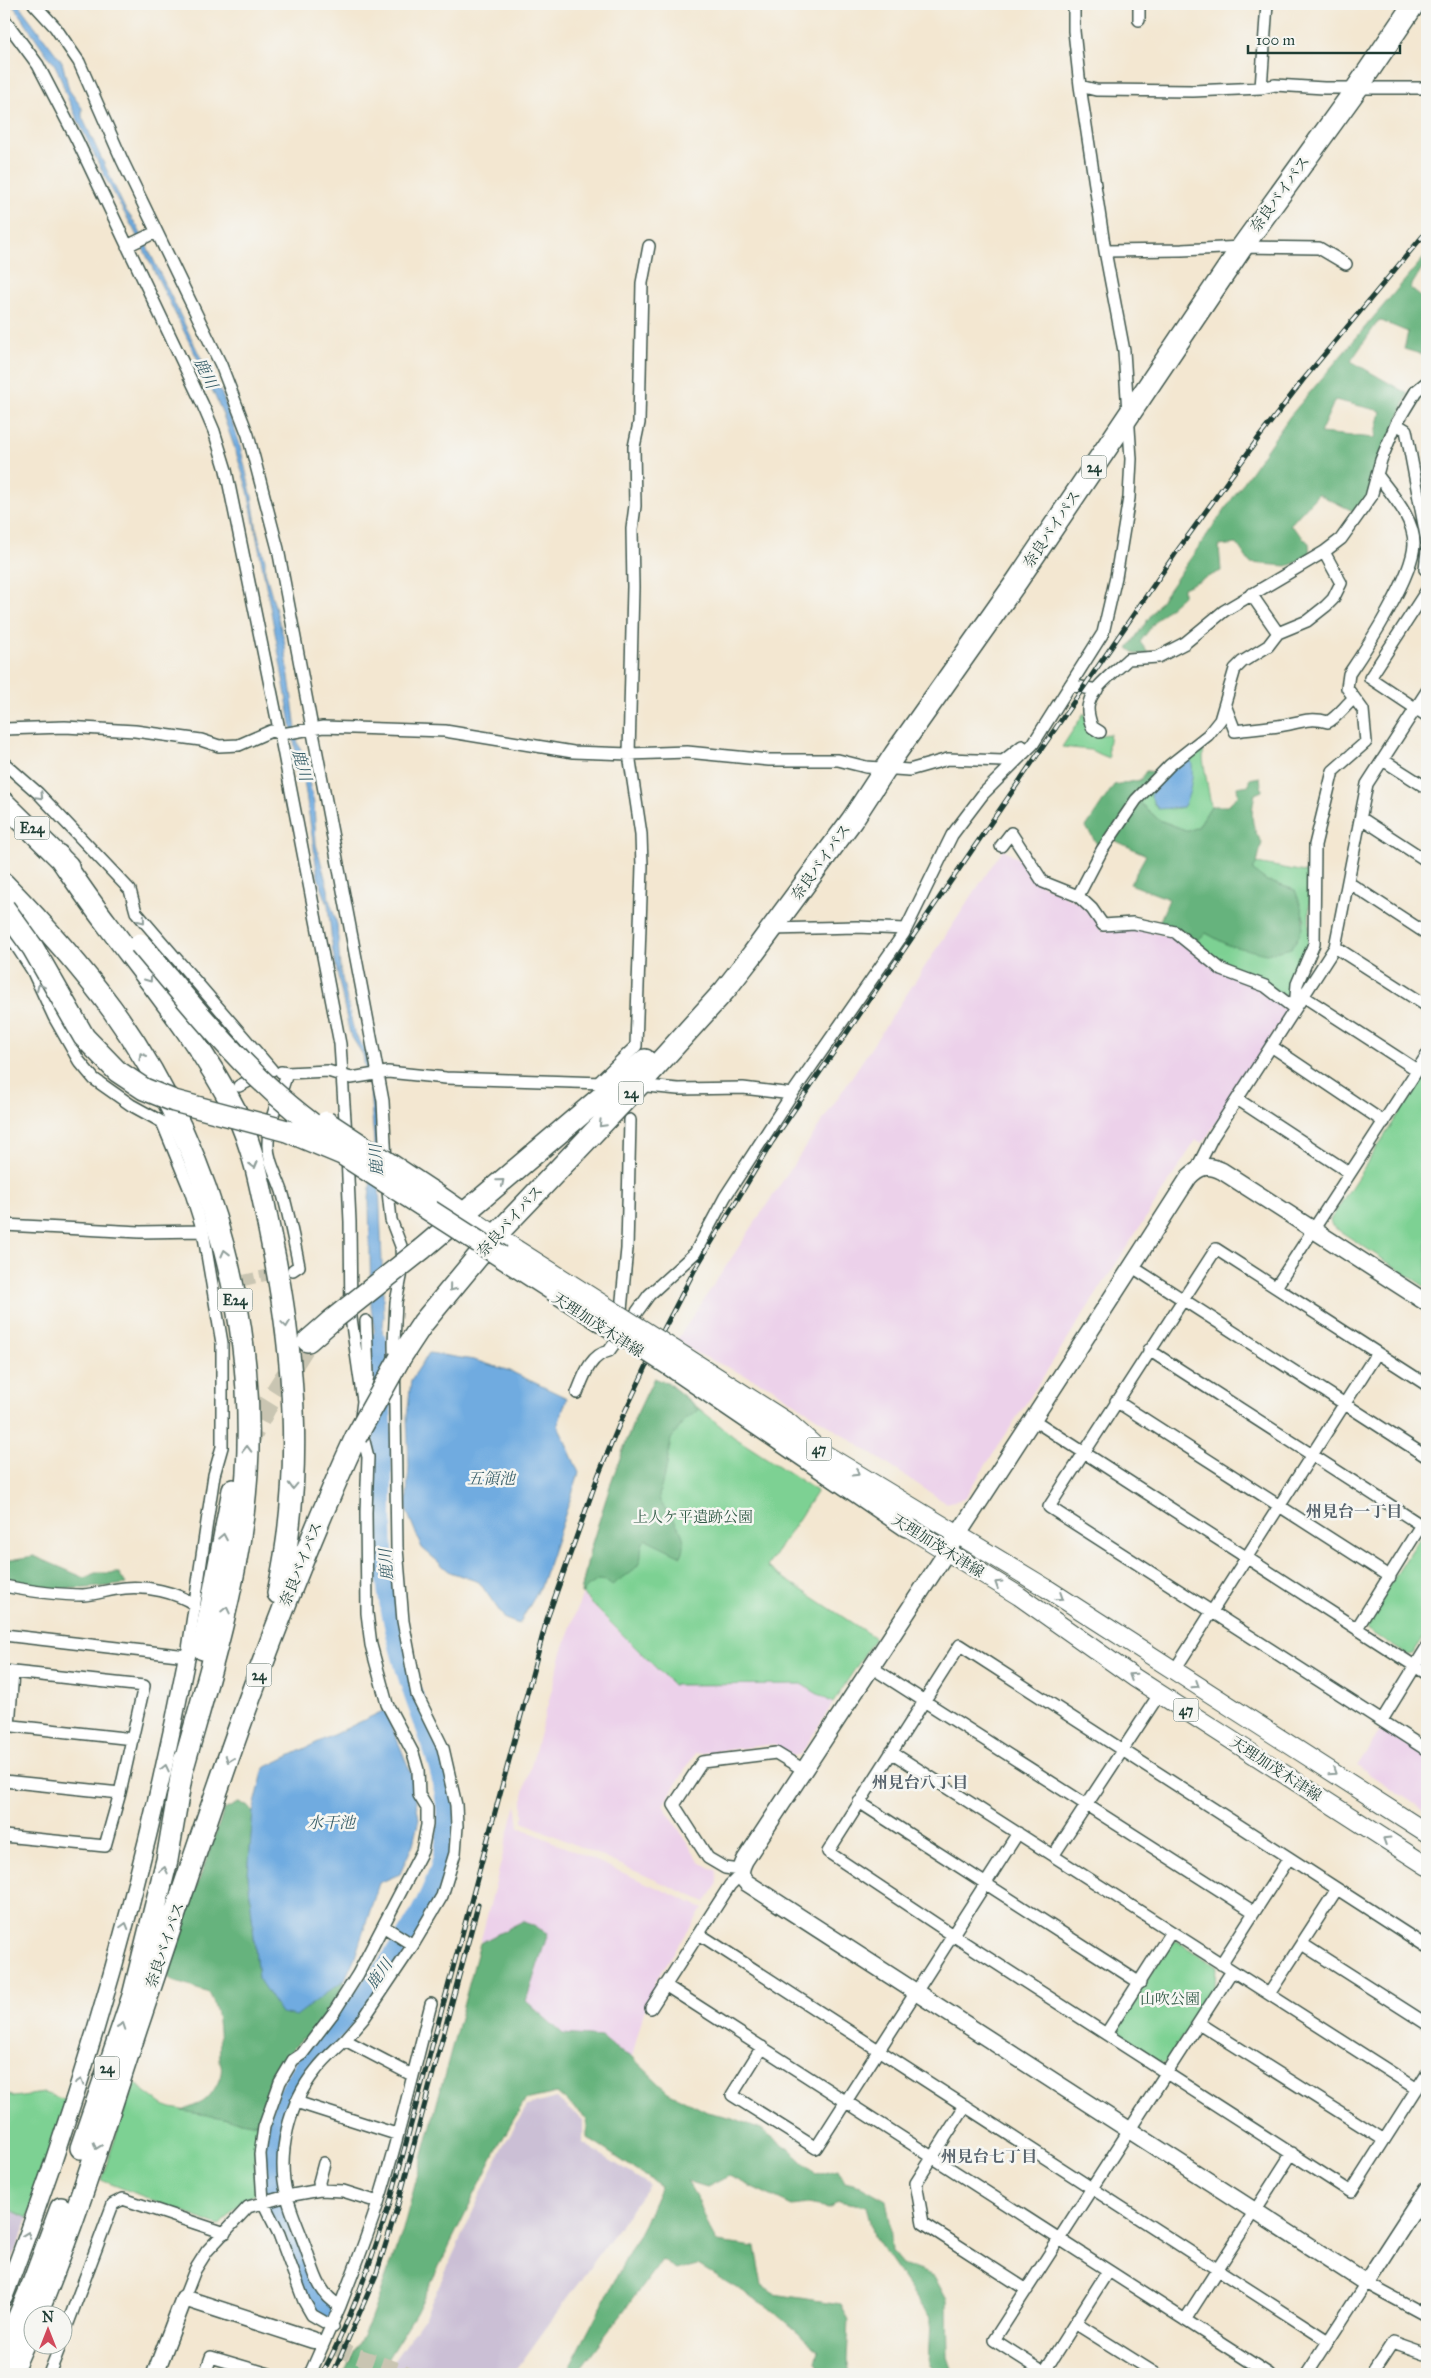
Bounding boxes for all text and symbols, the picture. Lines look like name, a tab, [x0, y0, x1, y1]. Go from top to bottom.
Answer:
scale bar	[1248, 22, 1401, 54]
text: 100 m	[1256, 31, 1296, 49]
street label: 奈良バイパス	[1246, 152, 1314, 236]
water label: 鹿川	[190, 354, 222, 393]
road number: 24	[1082, 456, 1106, 478]
street label: 奈良バイパス	[1019, 487, 1085, 571]
water label: 鹿川	[289, 747, 316, 785]
one-way arrow	[34, 790, 43, 799]
road number: E24	[15, 816, 50, 840]
street label: 奈良バイパス	[787, 820, 855, 904]
one-way arrow	[136, 914, 145, 923]
one-way arrow	[143, 973, 152, 983]
one-way arrow	[35, 983, 46, 992]
one-way arrow	[138, 1052, 148, 1061]
road number: 24	[618, 1082, 644, 1104]
one-way arrow	[599, 1118, 608, 1127]
water label: 鹿川	[366, 1142, 386, 1176]
one-way arrow	[248, 1161, 259, 1169]
one-way arrow	[495, 1180, 504, 1188]
street label: 奈良バイパス	[473, 1182, 547, 1260]
one-way arrow	[220, 1250, 230, 1258]
one-way arrow	[449, 1282, 457, 1291]
road number: E24	[218, 1288, 252, 1312]
street label: 天理加茂木津線	[549, 1289, 647, 1361]
one-way arrow	[280, 1321, 291, 1329]
road number: 47	[806, 1438, 832, 1460]
one-way arrow	[242, 1445, 252, 1452]
one-way arrow	[850, 1467, 859, 1476]
water label: 五領池	[467, 1469, 517, 1488]
one-way arrow	[288, 1483, 299, 1491]
district label: 州見台一丁目	[1306, 1502, 1402, 1521]
park label: 上人ケ平遺跡公園	[633, 1508, 753, 1526]
street label: 天理加茂木津線	[889, 1511, 987, 1581]
street label: 奈良バイパス	[276, 1519, 326, 1609]
one-way arrow	[217, 1533, 228, 1542]
water label: 鹿川	[375, 1546, 397, 1582]
one-way arrow	[995, 1580, 1004, 1590]
one-way arrow	[1054, 1590, 1063, 1600]
one-way arrow	[220, 1605, 231, 1614]
road number: 24	[246, 1664, 272, 1686]
one-way arrow	[1128, 1673, 1138, 1682]
one-way arrow	[1191, 1678, 1200, 1688]
road number: 47	[1174, 1698, 1198, 1722]
street label: 天理加茂木津線	[1227, 1733, 1325, 1805]
one-way arrow	[224, 1754, 234, 1763]
one-way arrow	[159, 1764, 170, 1773]
one-way arrow	[1328, 1766, 1337, 1776]
district label: 州見台八丁目	[872, 1773, 968, 1792]
water label: 水干池	[307, 1813, 357, 1832]
one-way arrow	[1383, 1837, 1392, 1846]
one-way arrow	[158, 1865, 169, 1874]
street label: 奈良バイパス	[142, 1900, 188, 1990]
one-way arrow	[120, 1922, 130, 1930]
water label: 鹿川	[362, 1954, 397, 1993]
park label: 山吹公園	[1140, 1990, 1200, 2008]
one-way arrow	[116, 2023, 126, 2031]
road number: 24	[94, 2056, 120, 2080]
one-way arrow	[74, 2078, 84, 2086]
one-way arrow	[93, 2141, 103, 2149]
district label: 州見台七丁目	[941, 2147, 1037, 2166]
one-way arrow	[21, 2232, 31, 2240]
north arrow	[22, 2306, 72, 2356]
text: N	[42, 2309, 54, 2326]

